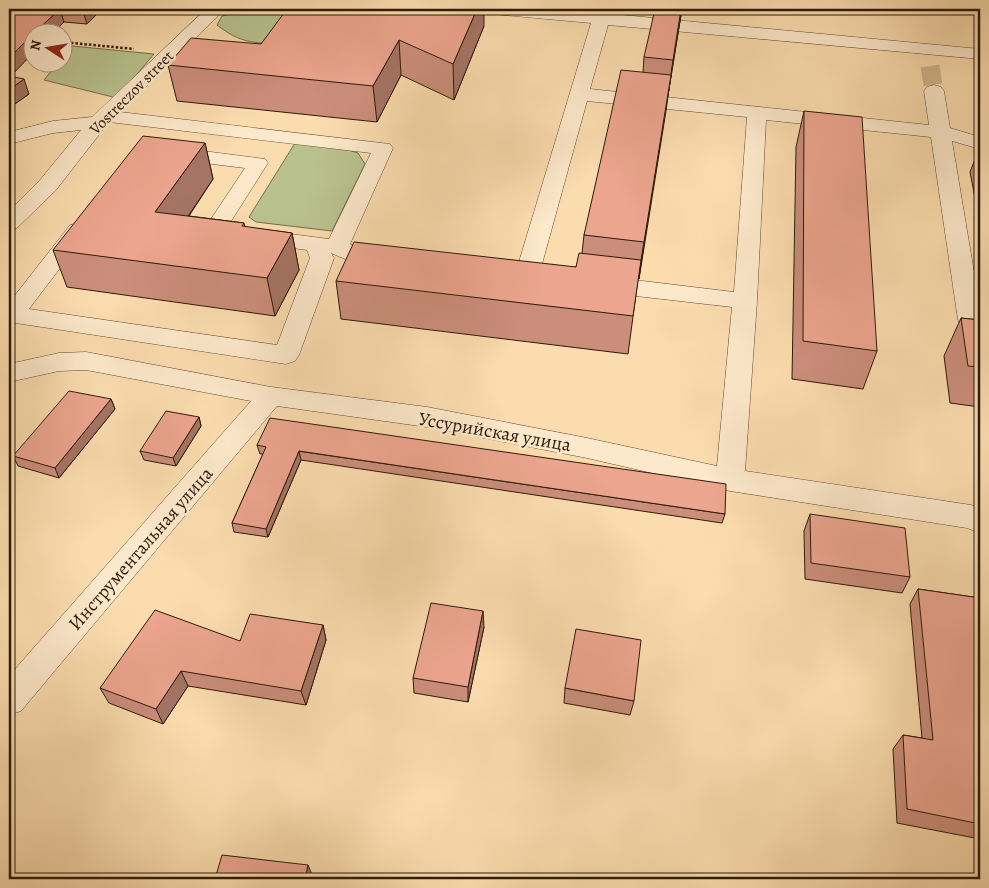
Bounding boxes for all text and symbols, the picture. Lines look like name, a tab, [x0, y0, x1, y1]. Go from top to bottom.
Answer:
north arrow	[22, 22, 72, 72]
text: N	[25, 38, 46, 52]
street label: Vostreczov street	[84, 46, 179, 140]
street label: Уссурийская улица	[416, 406, 573, 458]
street label: Инструментальная улица	[62, 461, 219, 636]

